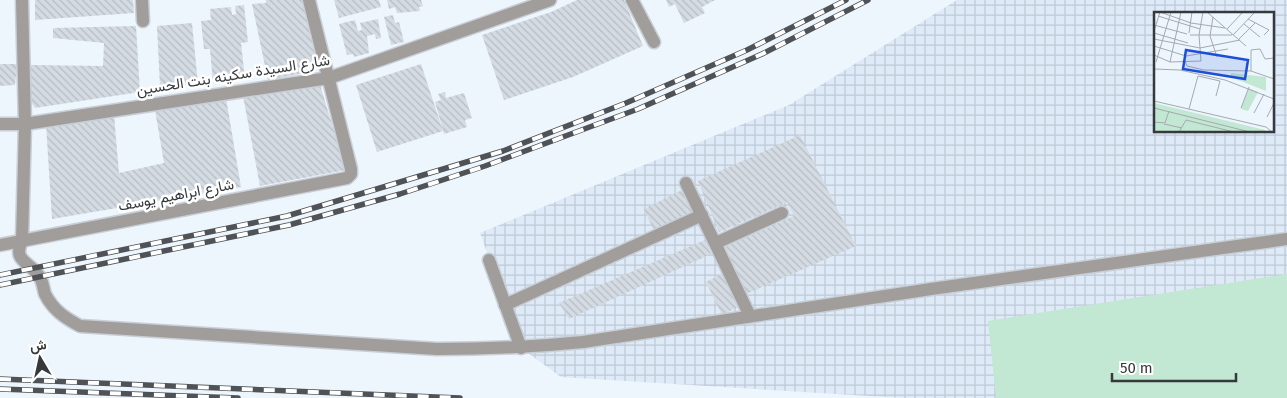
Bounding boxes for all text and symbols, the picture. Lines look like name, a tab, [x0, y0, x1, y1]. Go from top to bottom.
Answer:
inset map	[1154, 12, 1274, 132]
street label: شارع السيدة سكينه بنت الحسين	[135, 51, 331, 101]
street label: شارع ابراهيم يوسف	[117, 175, 236, 217]
north arrow	[15, 333, 65, 383]
text: ش	[28, 336, 48, 355]
scale bar	[1112, 350, 1236, 382]
text: 50 m	[1120, 359, 1153, 377]

